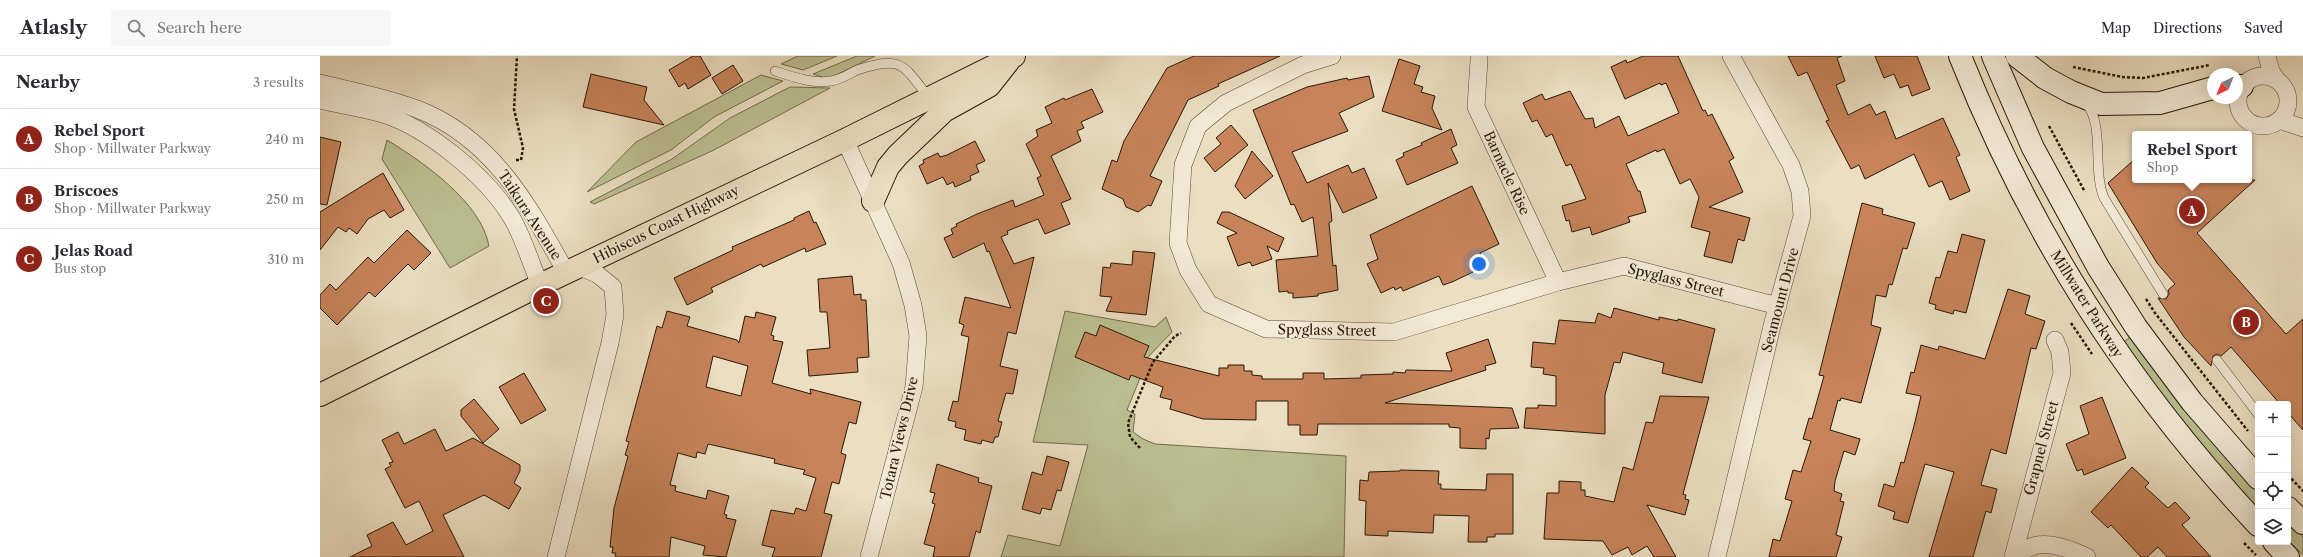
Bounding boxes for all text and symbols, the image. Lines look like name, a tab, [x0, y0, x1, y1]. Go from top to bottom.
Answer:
search box	[111, 10, 391, 46]
text: Atlasly	[20, 16, 87, 39]
icon: search	[125, 17, 147, 39]
text: Search here	[157, 18, 242, 37]
text: Map	[2101, 19, 2131, 37]
text: Directions	[2153, 19, 2222, 37]
text: Saved	[2244, 19, 2283, 37]
north arrow	[2207, 68, 2243, 104]
text: Nearby	[16, 72, 80, 92]
text: 3 results	[253, 74, 304, 90]
text: Rebel Sport	[54, 121, 145, 140]
street label: Barnacle Rise	[1480, 128, 1534, 218]
text: A	[24, 131, 34, 147]
text: 240 m	[265, 131, 304, 147]
popup	[2132, 131, 2252, 183]
text: Shop · Millwater Parkway	[54, 140, 211, 156]
text: Rebel Sport	[2147, 140, 2237, 159]
text: Shop	[2147, 159, 2179, 175]
street label: Taikura Avenue	[494, 167, 566, 263]
text: Briscoes	[54, 181, 119, 200]
street label: Hibiscus Coast Highway	[590, 181, 742, 267]
text: B	[24, 191, 34, 207]
text: 250 m	[266, 191, 304, 207]
pin: A	[2179, 196, 2205, 226]
text: Shop · Millwater Parkway	[54, 200, 211, 216]
text: Jelas Road	[54, 241, 133, 260]
street label: Seamount Drive	[1757, 246, 1803, 354]
street label: Millwater Parkway	[2047, 247, 2127, 361]
text: C	[24, 251, 34, 267]
text: 310 m	[268, 251, 304, 267]
your location	[1469, 254, 1489, 274]
street label: Spyglass Street	[1626, 259, 1726, 301]
text: Bus stop	[54, 260, 106, 276]
pin: C	[533, 286, 559, 316]
pin: B	[2233, 307, 2259, 337]
street label: Spyglass Street	[1278, 320, 1377, 340]
street label: Totara Views Drive	[876, 375, 922, 501]
street label: Grapnel Street	[2020, 399, 2062, 497]
map controls	[2255, 401, 2291, 545]
button: +	[2255, 401, 2291, 437]
button: −	[2255, 437, 2291, 473]
button: locate	[2255, 473, 2291, 509]
button: layers	[2255, 509, 2291, 545]

